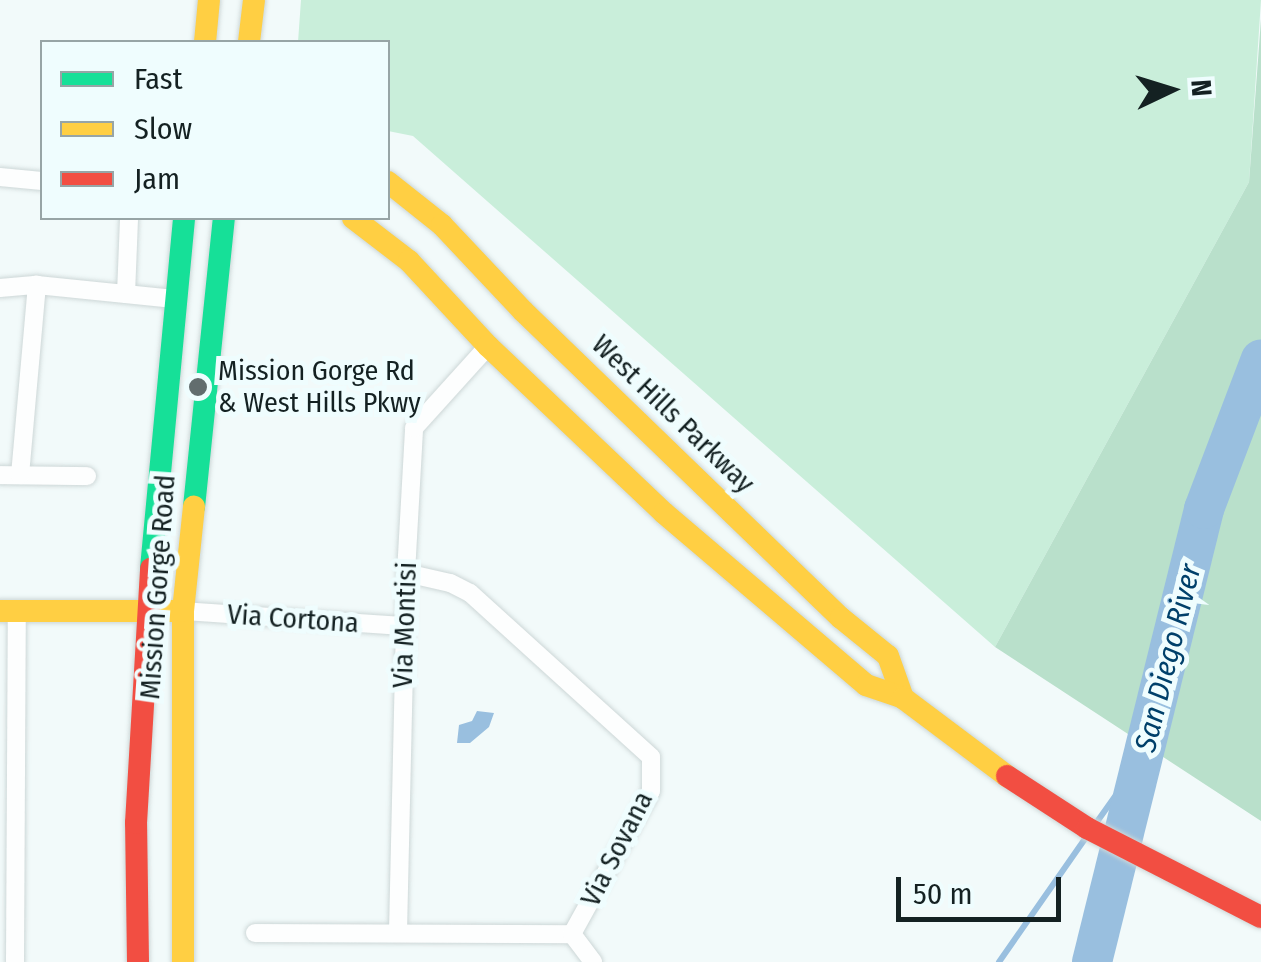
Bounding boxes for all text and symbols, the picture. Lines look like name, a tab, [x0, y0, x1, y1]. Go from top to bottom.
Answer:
legend	[40, 40, 390, 220]
north arrow	[1121, 40, 1221, 140]
text: Fast	[134, 61, 182, 97]
text: N	[1184, 78, 1218, 97]
text: Slow	[134, 111, 192, 147]
text: Jam	[134, 161, 180, 197]
street label: West Hills Parkway	[585, 328, 761, 500]
place label: Mission Gorge Rd & West Hills Pkwy	[218, 354, 421, 420]
marker: Mission Gorge Rd & West Hills Pkwy	[187, 376, 209, 398]
street label: Mission Gorge Road	[133, 474, 183, 700]
street label: Via Montisi	[386, 561, 424, 689]
water label: San Diego River	[1127, 561, 1209, 755]
street label: Via Cortona	[226, 598, 360, 640]
street label: Via Sovana	[574, 786, 660, 912]
scale bar	[901, 857, 1066, 919]
text: 50 m	[913, 876, 973, 912]

